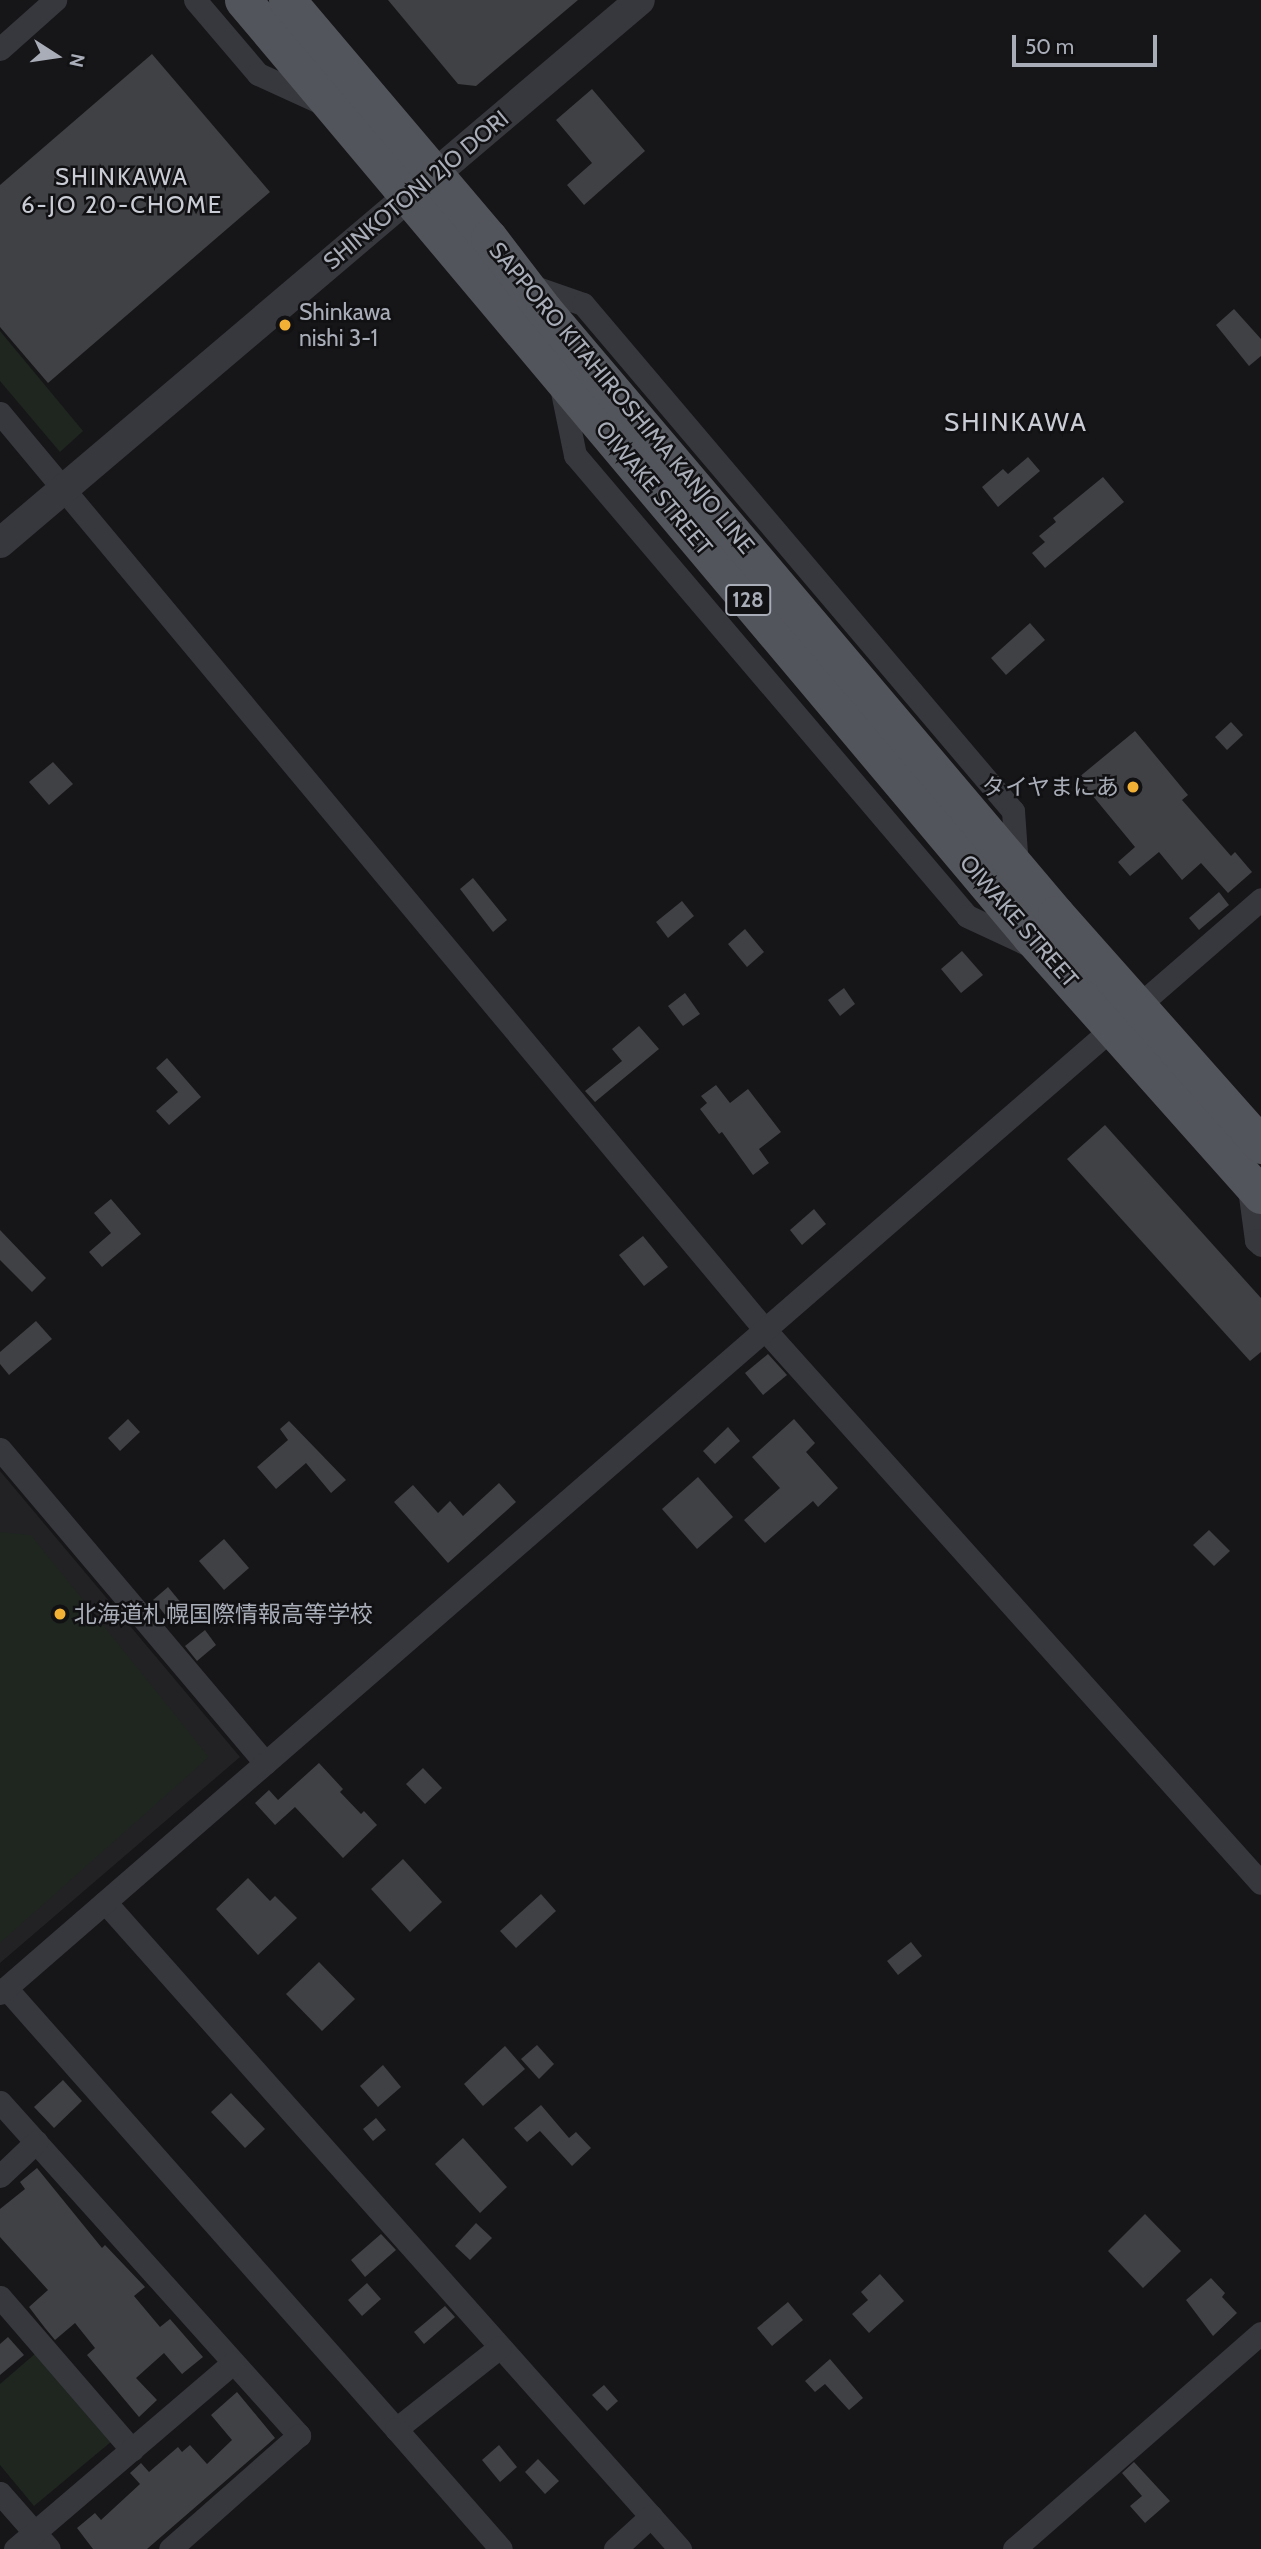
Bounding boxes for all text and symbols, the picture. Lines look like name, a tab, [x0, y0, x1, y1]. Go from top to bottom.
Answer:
north arrow	[21, 21, 91, 91]
scale bar	[1016, 21, 1161, 65]
text: 50 m	[1025, 34, 1074, 59]
text: N	[64, 52, 90, 69]
street label: SHINKOTONI 2JO DORI	[318, 105, 514, 275]
district label: SHINKAWA 6-JO 20-CHOME	[23, 163, 221, 219]
street label: SAPPORO KITAHIROSHIMA KANJO LINE	[484, 237, 760, 559]
place label: Shinkawa nishi 3-1	[299, 298, 391, 352]
marker: Shinkawa nishi 3-1	[277, 317, 293, 333]
district label: SHINKAWA	[945, 407, 1087, 439]
street label: OIWAKE STREET	[590, 415, 718, 561]
road number: 128	[724, 582, 772, 618]
place label: タイヤまにあ	[981, 773, 1119, 801]
marker: タイヤまにあ	[1125, 779, 1141, 795]
street label: OIWAKE STREET	[954, 849, 1084, 993]
place label: 北海道札幌国際情報高等学校	[74, 1600, 373, 1628]
marker: 北海道札幌国際情報高等学校	[52, 1606, 68, 1622]

